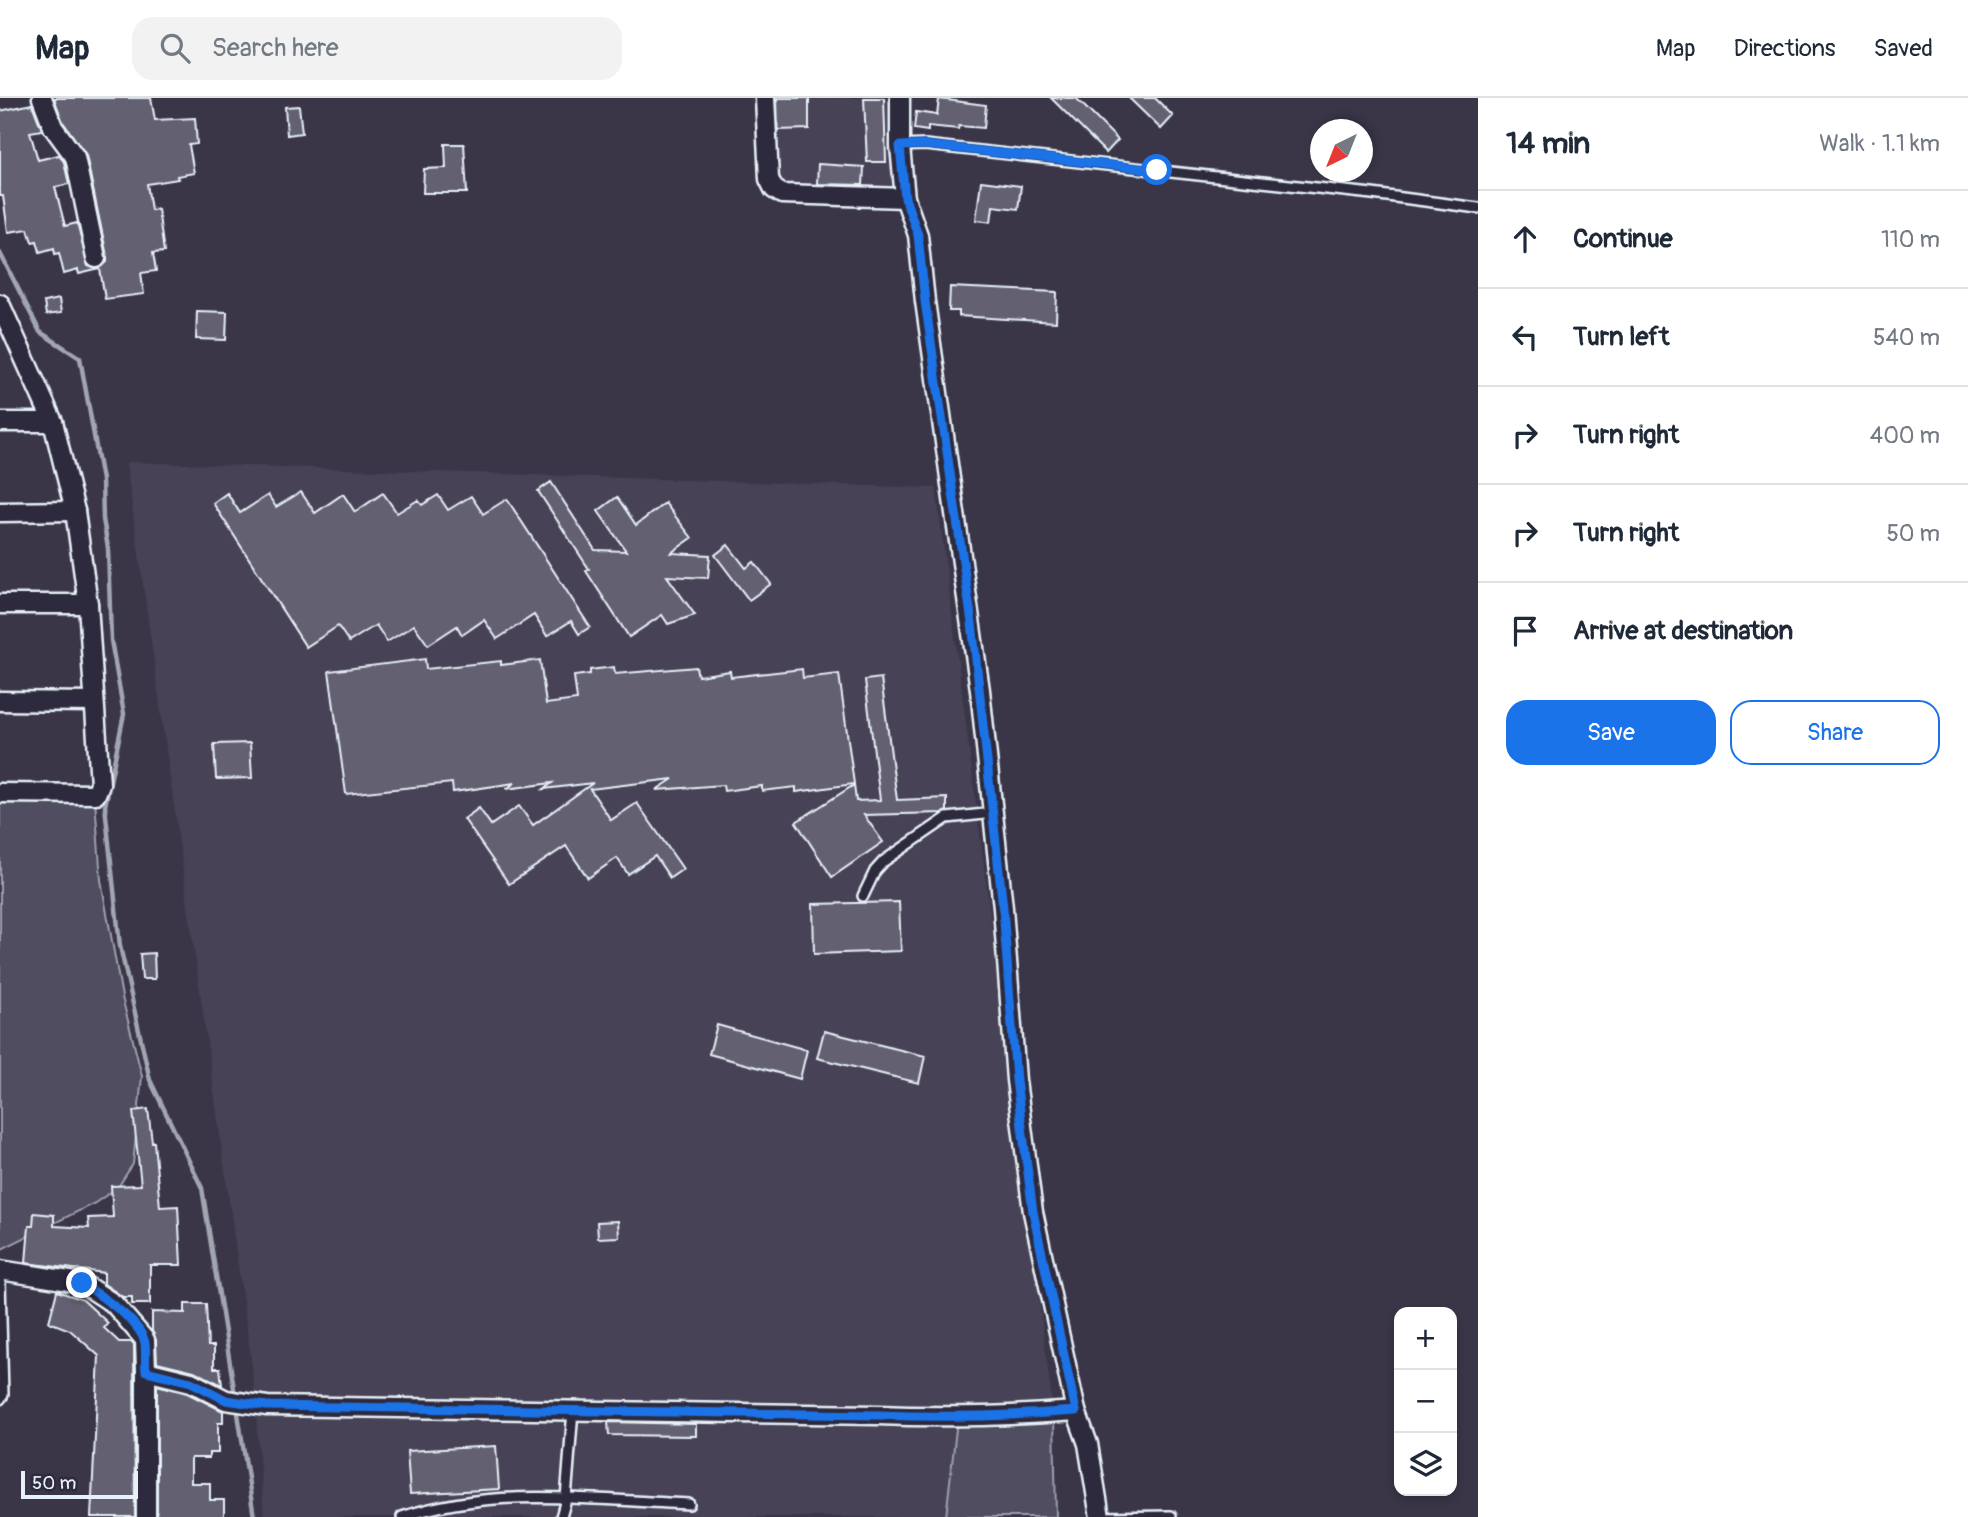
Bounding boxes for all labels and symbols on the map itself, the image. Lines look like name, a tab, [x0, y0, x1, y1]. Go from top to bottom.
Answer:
north arrow	[1310, 119, 1373, 182]
route start	[1141, 154, 1172, 185]
route end	[66, 1267, 97, 1298]
scale bar	[21, 1468, 138, 1500]

